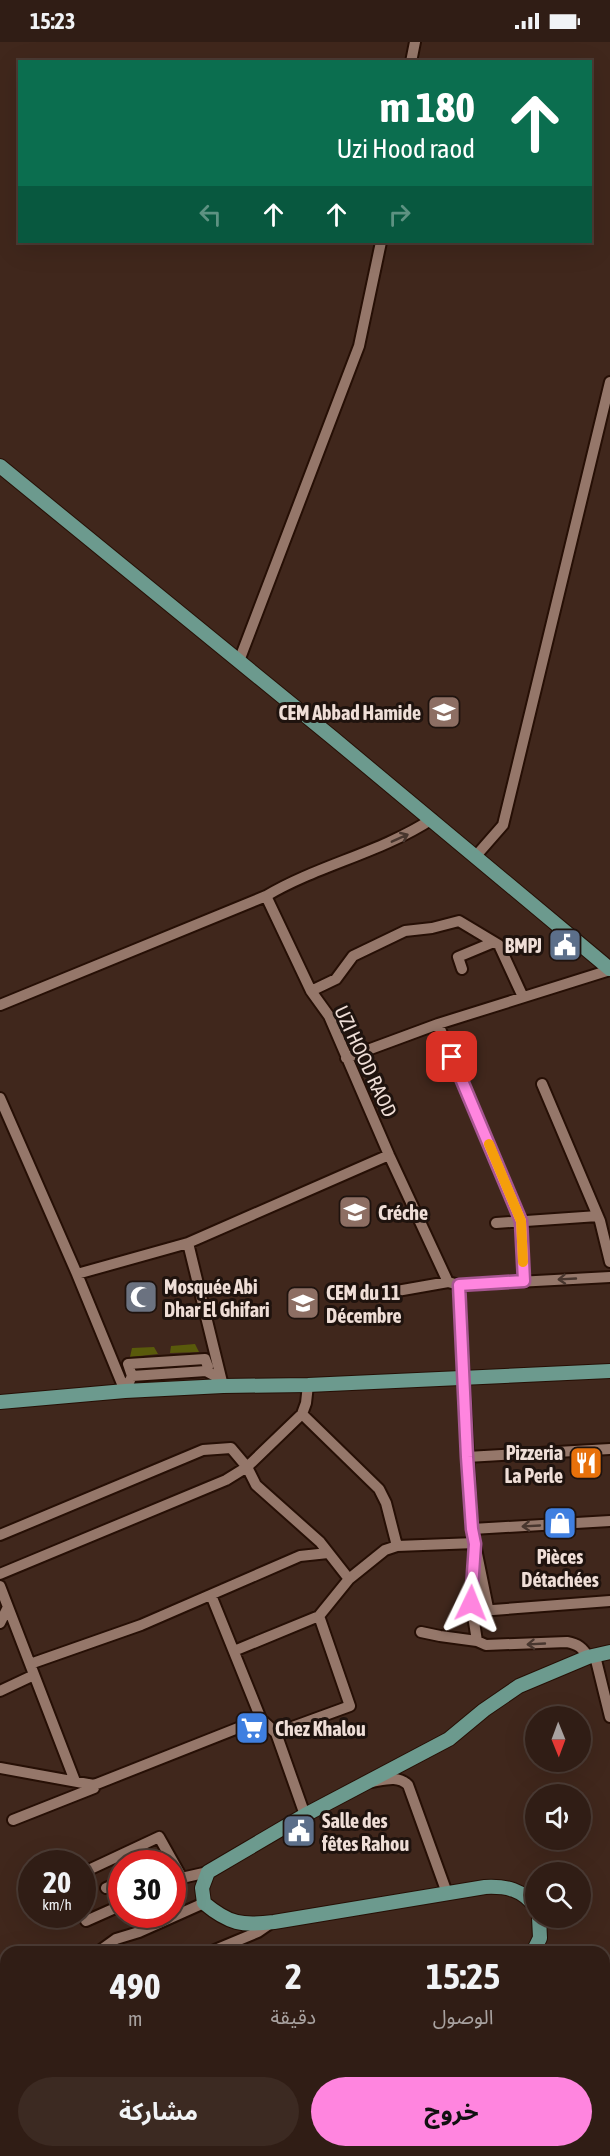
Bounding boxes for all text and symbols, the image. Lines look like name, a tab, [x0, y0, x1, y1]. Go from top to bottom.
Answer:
text: 15:23	[30, 8, 75, 34]
text: 180 m	[380, 83, 475, 131]
icon: ahead	[496, 84, 574, 162]
text: Uzi Hood raod	[336, 133, 475, 164]
icon: left	[194, 198, 227, 231]
icon: ahead	[257, 198, 290, 231]
icon: ahead	[320, 198, 353, 231]
icon: right	[383, 198, 416, 231]
school or university icon: CEM Abbad Hamide	[426, 694, 462, 730]
place label: CEM Abbad Hamide	[279, 701, 421, 724]
one-way arrow	[390, 832, 408, 843]
public building icon: BMPJ	[547, 927, 583, 963]
place label: BMPJ	[505, 934, 542, 957]
street label: UZI HOOD RAOD	[330, 1002, 402, 1120]
pin	[426, 1031, 477, 1082]
icon: arrive	[435, 1040, 468, 1073]
school or university icon: Créche	[337, 1194, 373, 1230]
place label: Créche	[378, 1201, 428, 1224]
one-way arrow	[558, 1273, 578, 1284]
place label: Mosquée Abi Dhar El Ghifari	[164, 1275, 270, 1321]
mosque icon: Mosquée Abi Dhar El Ghifari	[123, 1279, 159, 1315]
place label: CEM du 11 Décembre	[326, 1281, 402, 1327]
school or university icon: CEM du 11 Décembre	[285, 1285, 321, 1321]
place label: Pizzeria La Perle	[504, 1441, 563, 1487]
restaurant icon: Pizzeria La Perle	[568, 1445, 604, 1481]
shop icon: Pièces Détachées	[542, 1505, 578, 1541]
one-way arrow	[521, 1520, 541, 1531]
place label: Pièces Détachées	[521, 1545, 599, 1591]
position arrow	[439, 1571, 503, 1635]
one-way arrow	[527, 1639, 547, 1650]
north arrow	[525, 1706, 591, 1772]
map controls	[525, 1706, 591, 1928]
supermarket icon: Chez Khalou	[234, 1710, 270, 1746]
place label: Chez Khalou	[275, 1717, 366, 1740]
button: sound	[525, 1784, 591, 1850]
place label: Salle des fêtes Rahou	[321, 1809, 409, 1855]
public building icon: Salle des fêtes Rahou	[281, 1813, 317, 1849]
speed limit sign: 30	[108, 1850, 186, 1928]
button: search	[525, 1862, 591, 1928]
text: 20	[43, 1865, 71, 1899]
text: km/h	[42, 1896, 72, 1913]
text: 2	[285, 1955, 302, 1997]
text: 15:25	[426, 1955, 500, 1997]
text: 490	[110, 1965, 161, 2007]
text: دقيقة	[271, 2005, 316, 2028]
text: الوصول	[433, 2005, 493, 2028]
text: m	[128, 2007, 142, 2030]
button: مشاركة	[18, 2077, 299, 2146]
button: خروج	[311, 2077, 592, 2146]

